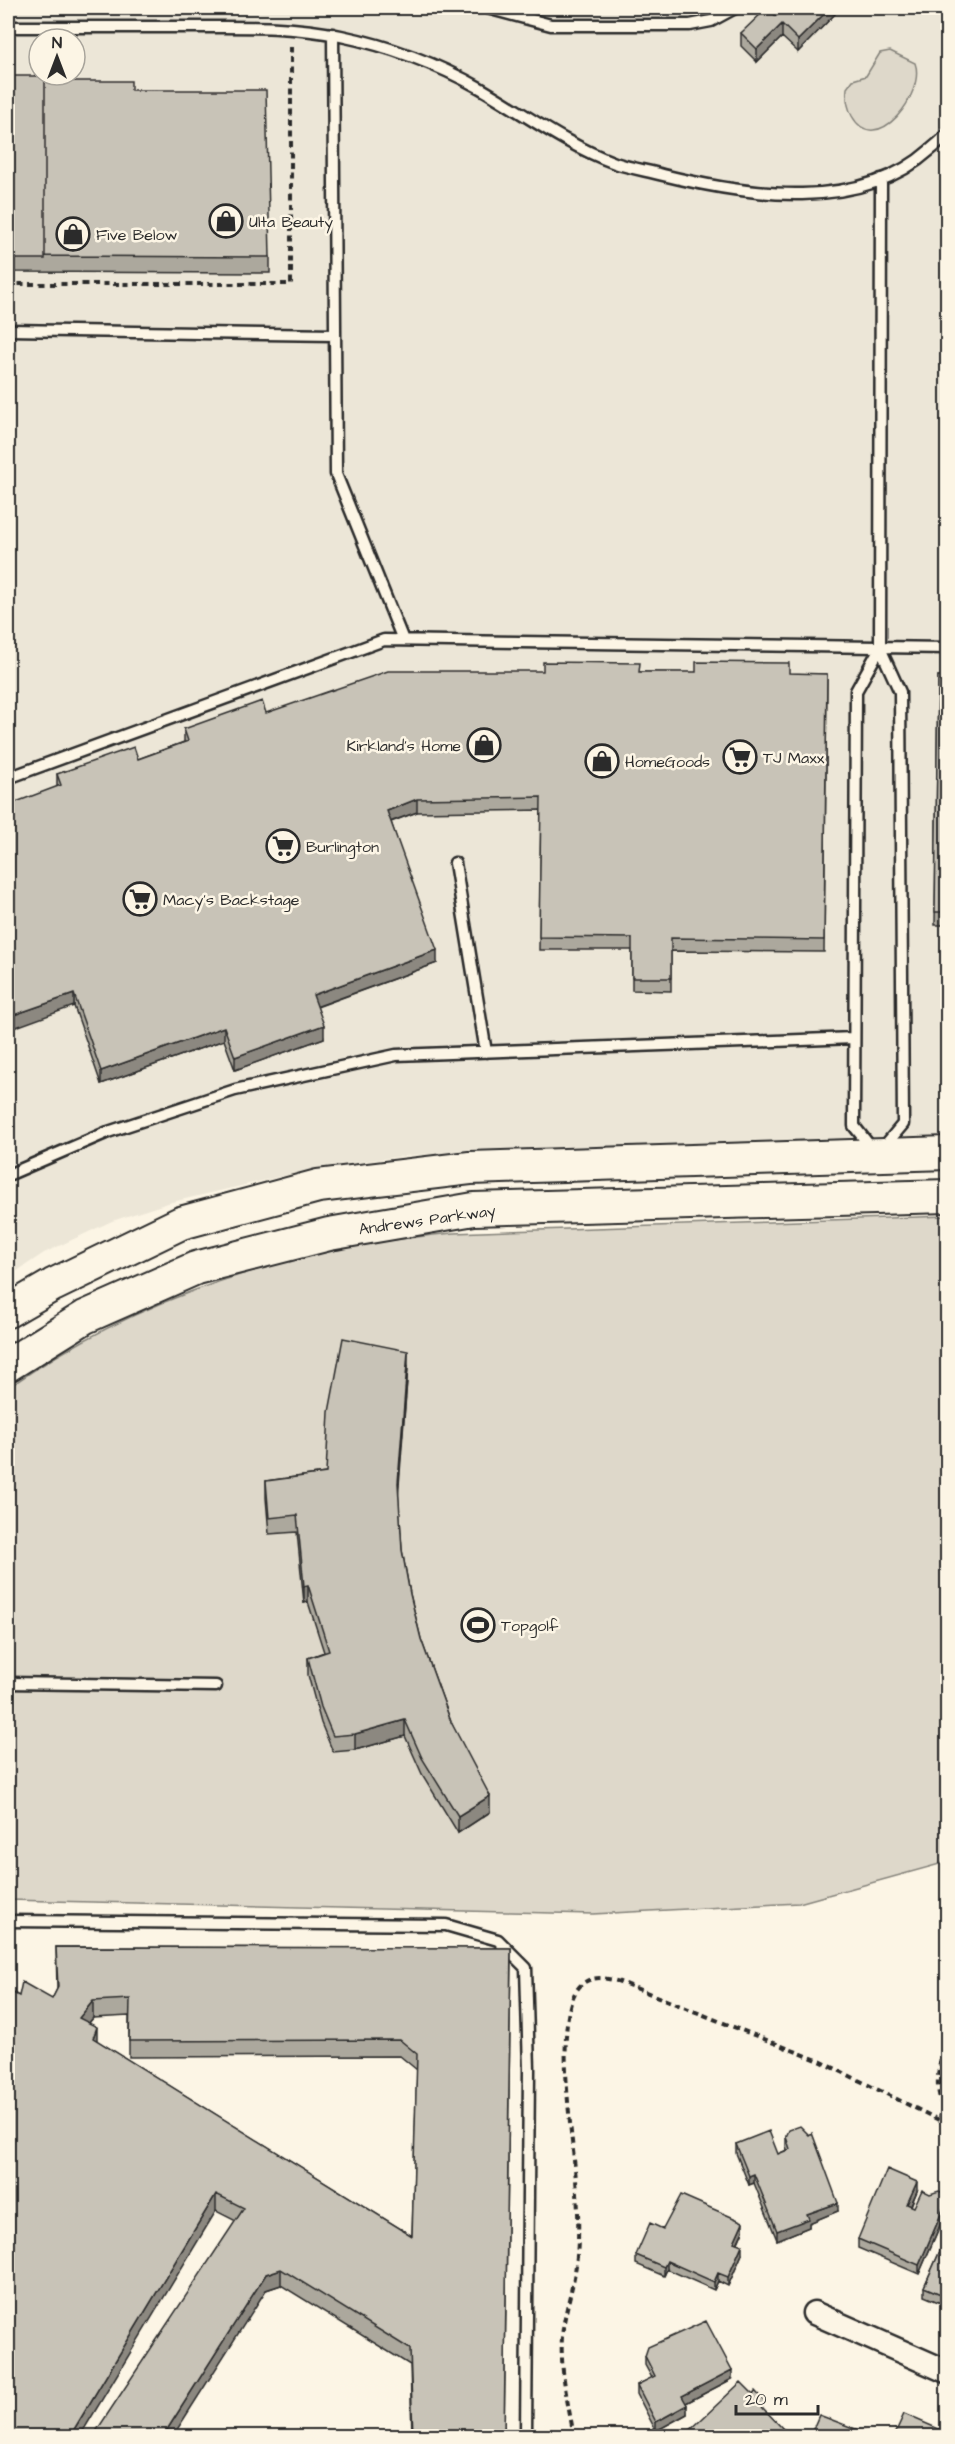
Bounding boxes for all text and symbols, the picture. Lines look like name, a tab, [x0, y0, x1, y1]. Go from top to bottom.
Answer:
north arrow	[27, 27, 87, 87]
text: N	[52, 32, 62, 54]
shop icon: Ulta Beauty	[208, 203, 244, 239]
place label: Ulta Beauty	[249, 211, 333, 234]
shop icon: Five Below	[55, 216, 91, 252]
place label: Five Below	[96, 224, 177, 246]
shop icon: Kirkland's Home	[466, 727, 502, 763]
place label: Kirkland's Home	[347, 735, 461, 757]
supermarket icon: TJ Maxx	[722, 739, 758, 775]
shop icon: HomeGoods	[584, 743, 620, 779]
place label: TJ Maxx	[763, 747, 825, 769]
place label: HomeGoods	[625, 751, 710, 773]
supermarket icon: Burlington	[265, 828, 301, 864]
place label: Burlington	[306, 836, 379, 859]
supermarket icon: Macy's Backstage	[122, 881, 158, 917]
place label: Macy's Backstage	[163, 889, 300, 912]
street label: Andrews Parkway	[357, 1199, 497, 1241]
sports icon: Topgolf	[460, 1607, 496, 1643]
place label: Topgolf	[501, 1615, 559, 1638]
scale bar	[736, 2378, 818, 2416]
text: 20 m	[745, 2387, 788, 2412]

